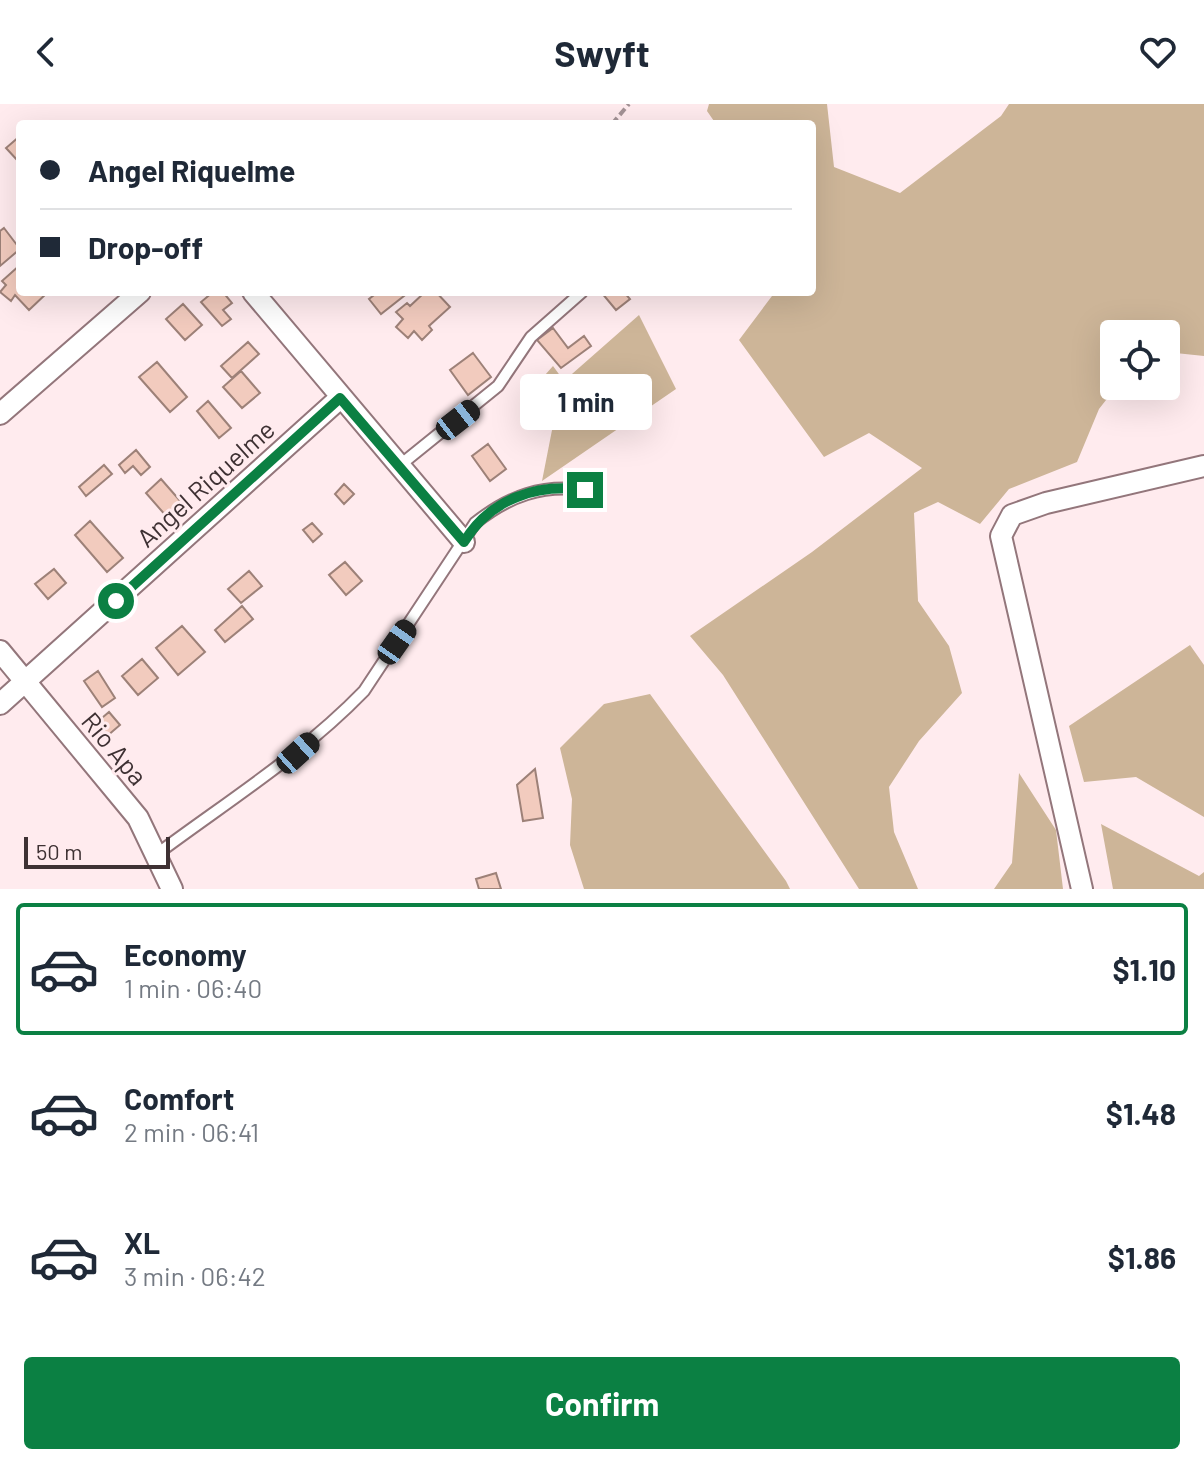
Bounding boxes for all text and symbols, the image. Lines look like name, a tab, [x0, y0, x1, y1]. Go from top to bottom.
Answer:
icon: back	[24, 30, 68, 74]
icon: heart	[1136, 30, 1180, 74]
text: Swyft	[554, 31, 650, 74]
text: Angel Riquelme	[88, 152, 295, 188]
text: Drop-off	[88, 229, 203, 265]
map controls	[1100, 320, 1180, 400]
button: locate	[1100, 320, 1180, 400]
callout: 1 min	[519, 374, 651, 430]
text: 1 min	[558, 386, 614, 417]
car	[432, 396, 484, 444]
street label: Angel Riquelme	[130, 413, 280, 553]
route end	[567, 472, 603, 508]
route start	[98, 583, 134, 619]
car	[373, 615, 421, 669]
street label: Rio Apa	[76, 705, 154, 791]
car	[272, 728, 324, 778]
scale bar	[24, 833, 170, 869]
text: 50 m	[36, 838, 82, 864]
icon: car	[28, 933, 100, 1005]
text: Economy	[124, 936, 247, 972]
text: $1.10	[1112, 951, 1176, 987]
text: 1 min · 06:40	[124, 972, 262, 1003]
icon: car	[28, 1077, 100, 1149]
text: Comfort	[124, 1080, 234, 1116]
text: $1.48	[1106, 1095, 1176, 1131]
text: 2 min · 06:41	[124, 1116, 259, 1147]
icon: car	[28, 1221, 100, 1293]
text: XL	[124, 1224, 160, 1260]
text: $1.86	[1108, 1239, 1176, 1275]
text: 3 min · 06:42	[124, 1260, 266, 1291]
button: Confirm	[24, 1357, 1180, 1449]

